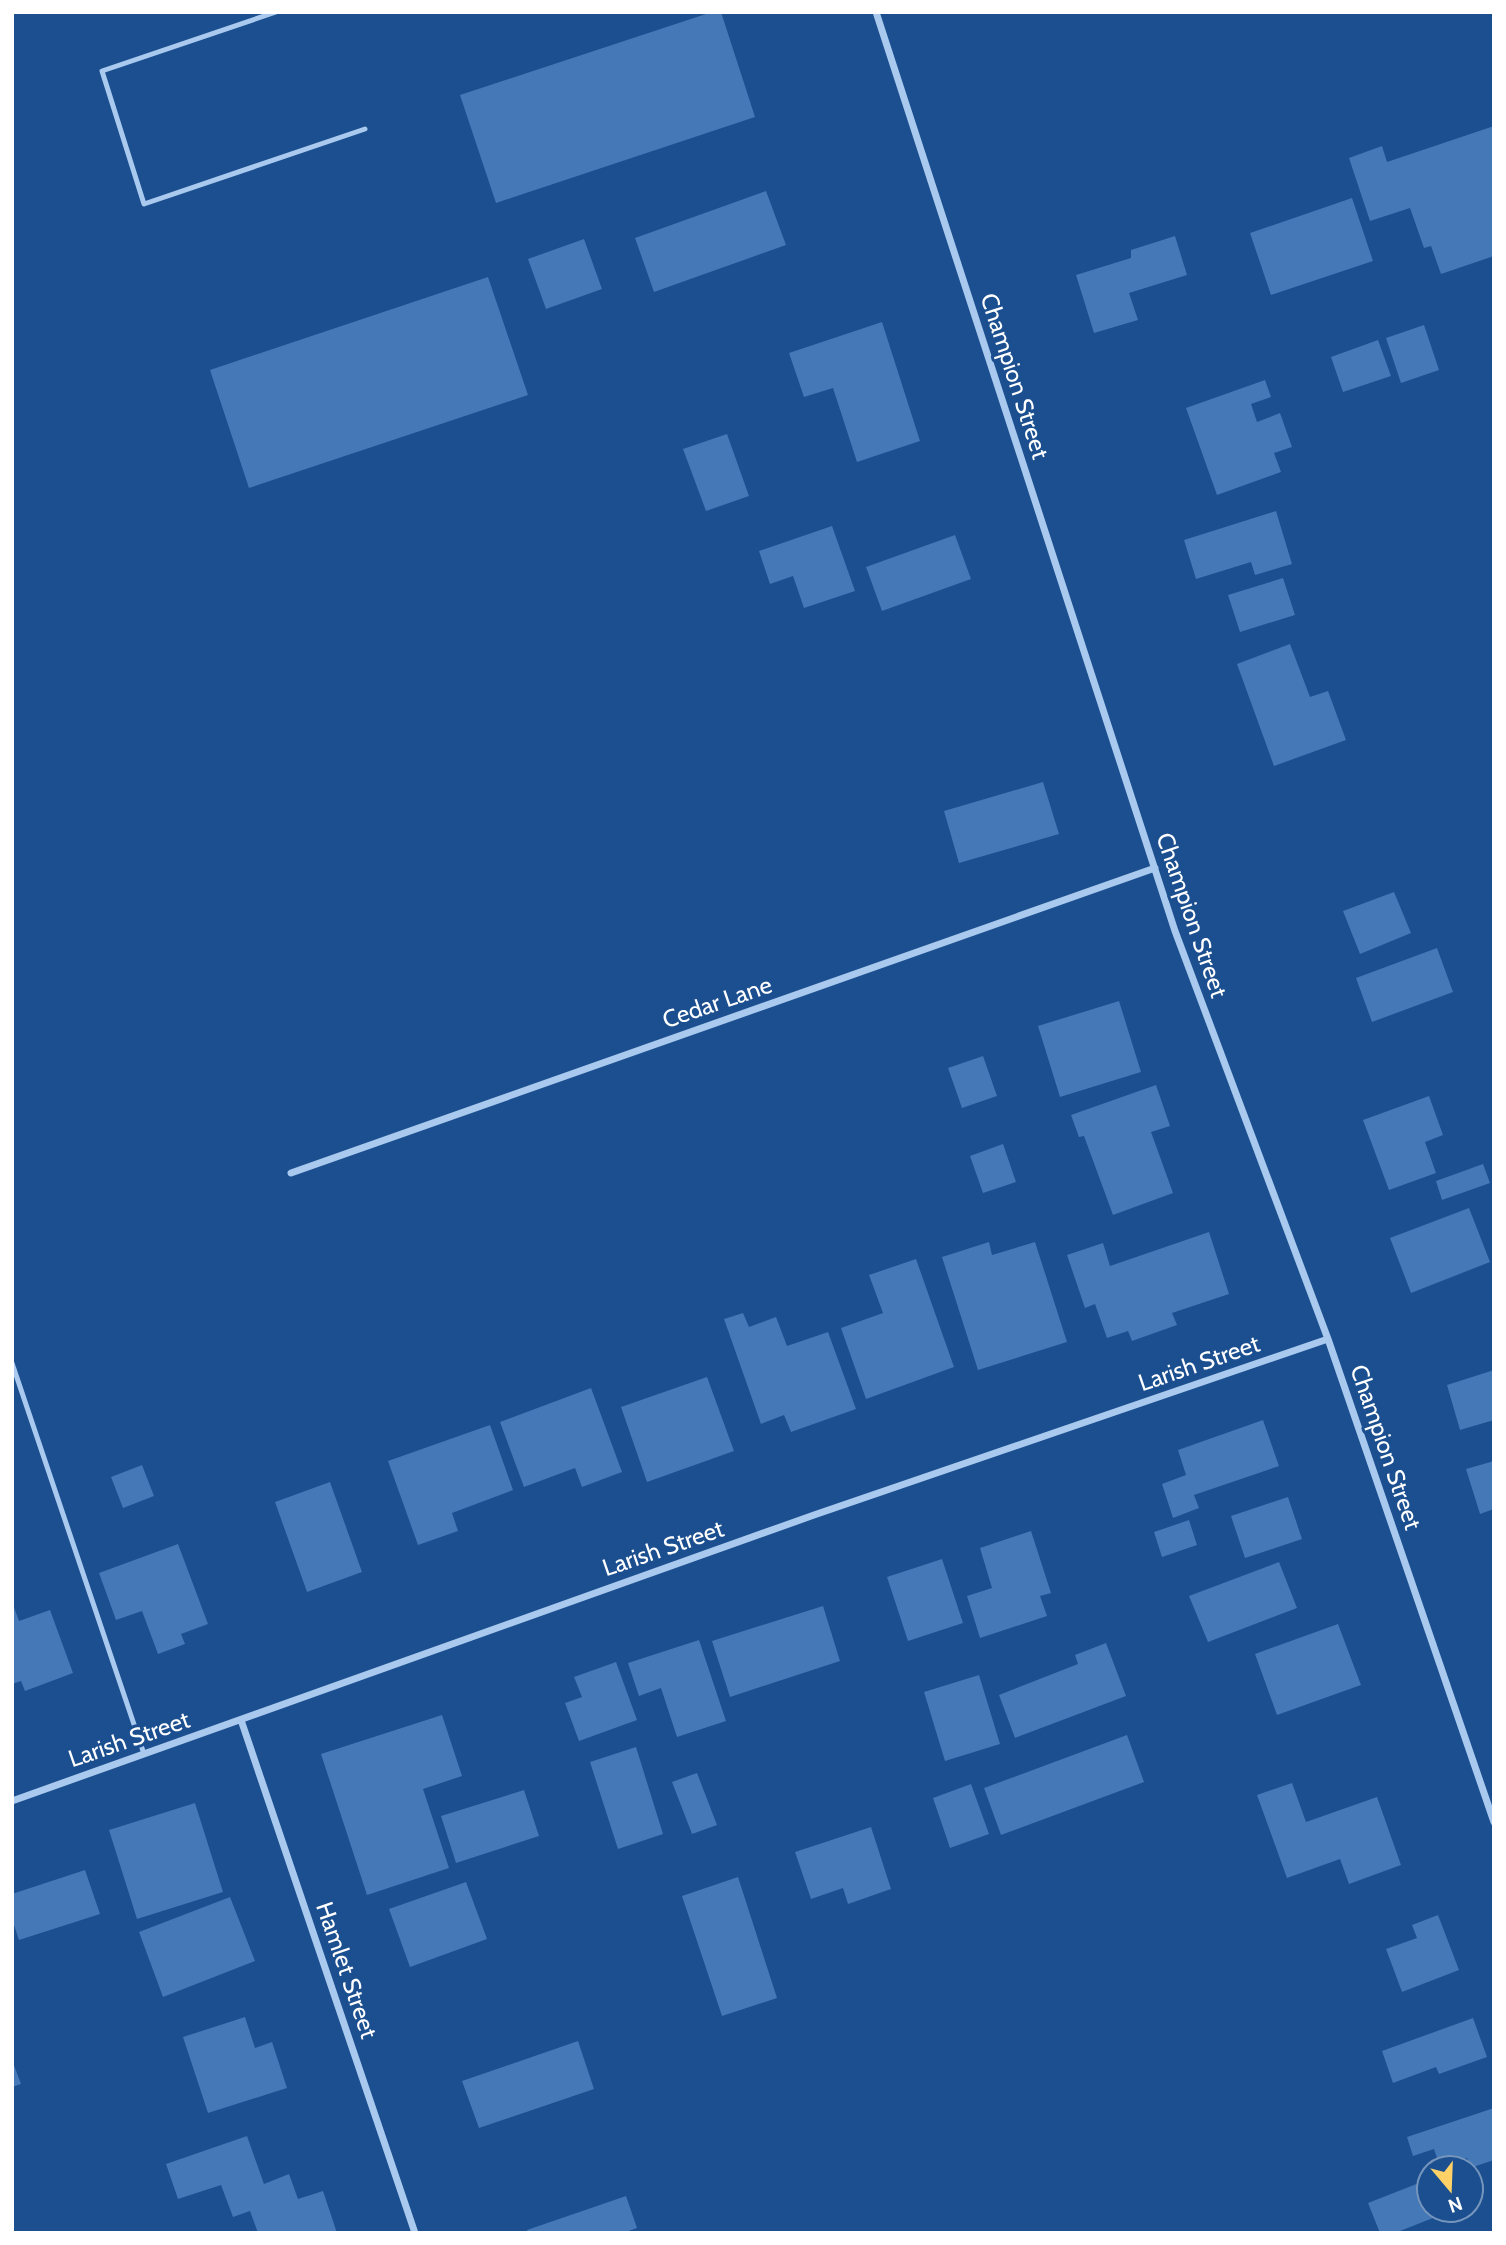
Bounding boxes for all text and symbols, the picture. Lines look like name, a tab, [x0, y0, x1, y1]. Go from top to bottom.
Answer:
street label: Champion Street	[975, 289, 1055, 463]
street label: Champion Street	[1150, 829, 1234, 1001]
street label: Cedar Lane	[658, 970, 776, 1034]
street label: Larish Street	[1135, 1329, 1263, 1397]
street label: Champion Street	[1344, 1361, 1428, 1533]
street label: Larish Street	[599, 1514, 727, 1582]
street label: Larish Street	[65, 1705, 193, 1773]
street label: Hamlet Street	[310, 1898, 384, 2042]
north arrow	[1415, 2154, 1485, 2224]
text: N	[1445, 2192, 1465, 2218]

